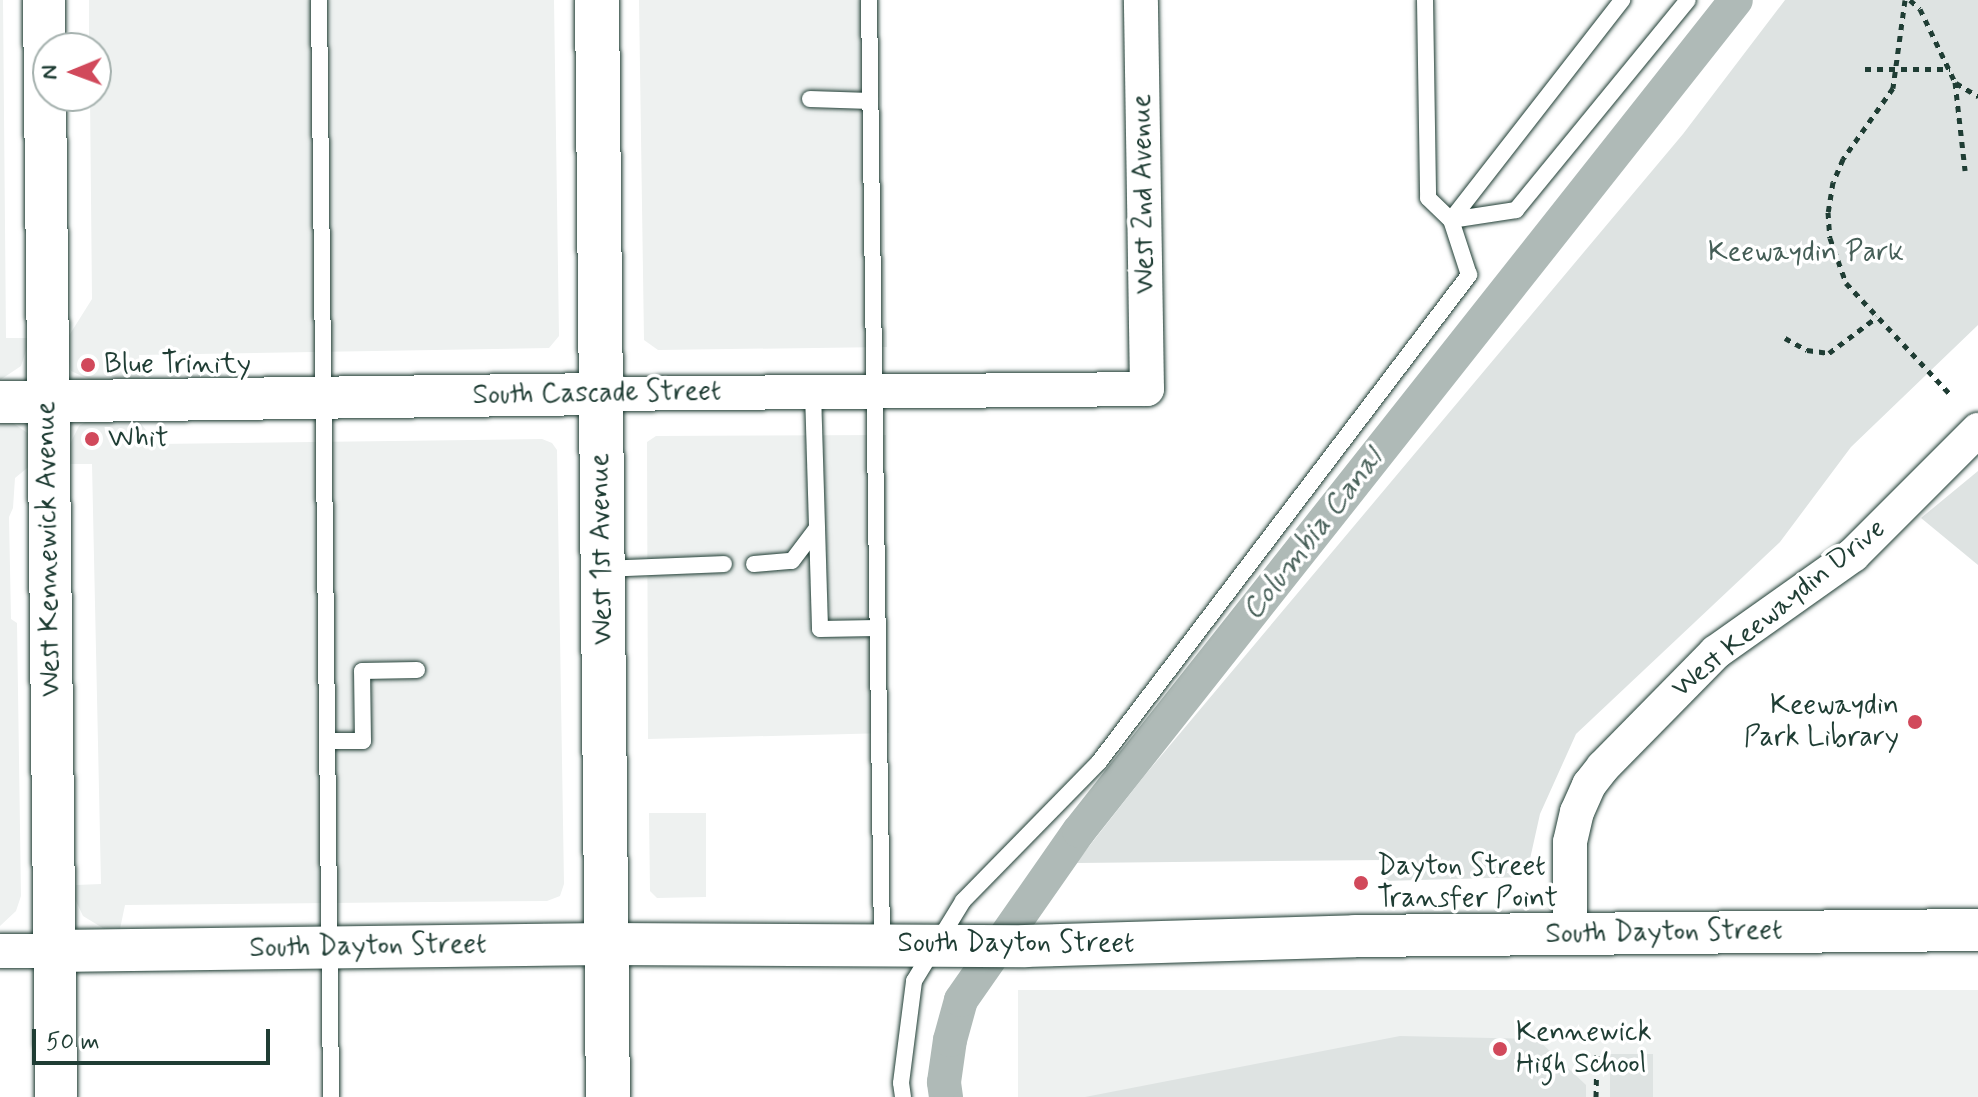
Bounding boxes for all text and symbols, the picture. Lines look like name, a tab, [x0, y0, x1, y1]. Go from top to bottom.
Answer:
north arrow	[32, 32, 112, 112]
text: N	[36, 65, 64, 80]
street label: West 2nd Avenue	[1125, 93, 1163, 295]
park label: Keewaydin Park	[1710, 236, 1902, 270]
place label: Blue Trinity	[104, 348, 251, 382]
marker: Blue Trinity	[79, 356, 97, 374]
street label: South Cascade Street	[470, 375, 724, 413]
street label: West Kennewick Avenue	[30, 401, 68, 697]
place label: Whit	[108, 422, 168, 456]
marker: Whit	[83, 430, 101, 448]
water label: Columbia Canal	[1236, 443, 1390, 627]
street label: West 1st Avenue	[584, 453, 620, 645]
street label: West Keewaydin Drive	[1666, 513, 1892, 705]
place label: Keewaydin Park Library	[1744, 689, 1899, 755]
marker: Keewaydin Park Library	[1906, 713, 1924, 731]
place label: Dayton Street Transfer Point	[1377, 850, 1556, 916]
marker: Dayton Street Transfer Point	[1352, 874, 1370, 892]
street label: South Dayton Street	[1543, 914, 1785, 952]
street label: South Dayton Street	[895, 927, 1137, 961]
street label: South Dayton Street	[247, 928, 489, 966]
scale bar	[36, 1013, 274, 1063]
place label: Kennewick High School	[1516, 1016, 1652, 1082]
text: 50 m	[46, 1027, 100, 1058]
marker: Kennewick High School	[1491, 1040, 1509, 1058]

